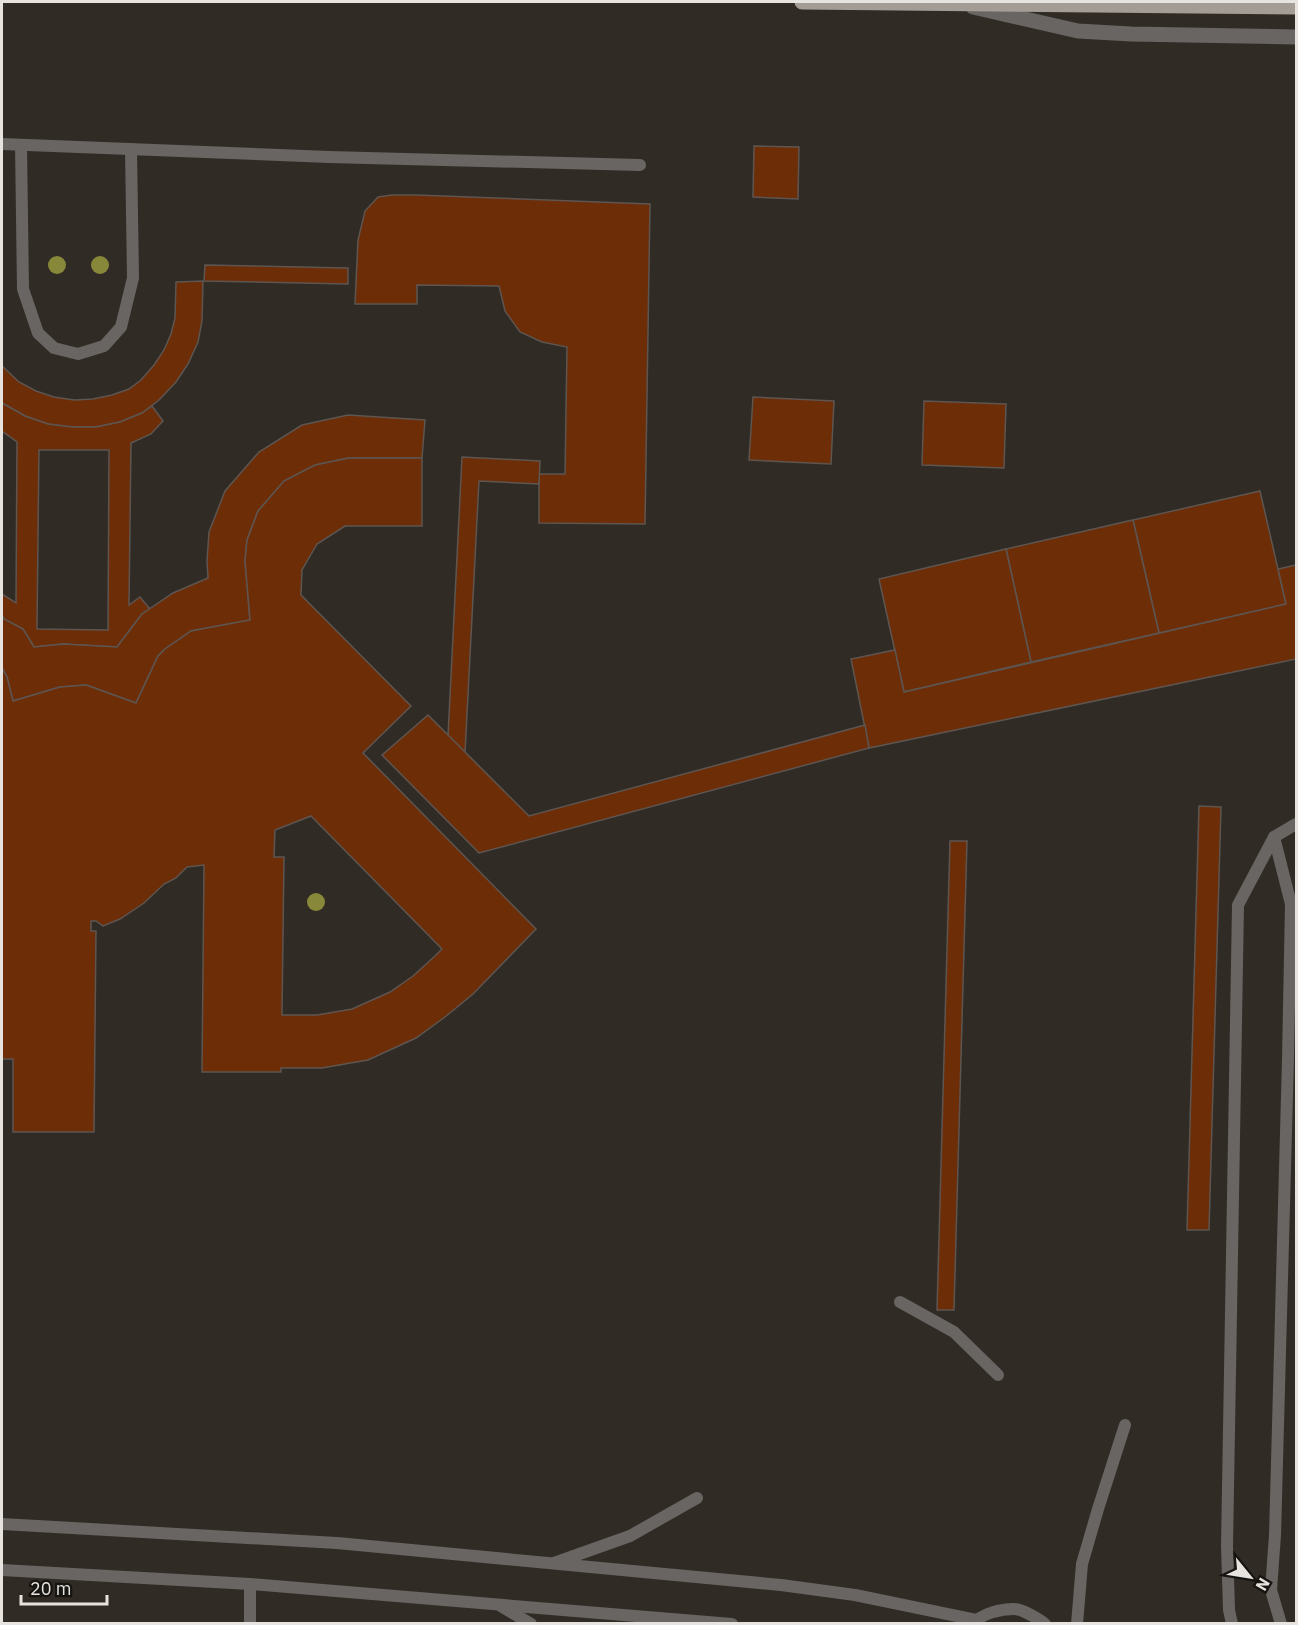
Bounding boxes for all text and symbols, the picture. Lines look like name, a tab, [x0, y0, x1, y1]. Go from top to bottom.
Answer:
north arrow	[1220, 1547, 1280, 1607]
scale bar	[21, 1568, 106, 1606]
text: N	[1251, 1574, 1275, 1595]
text: 20 m	[30, 1577, 72, 1600]

